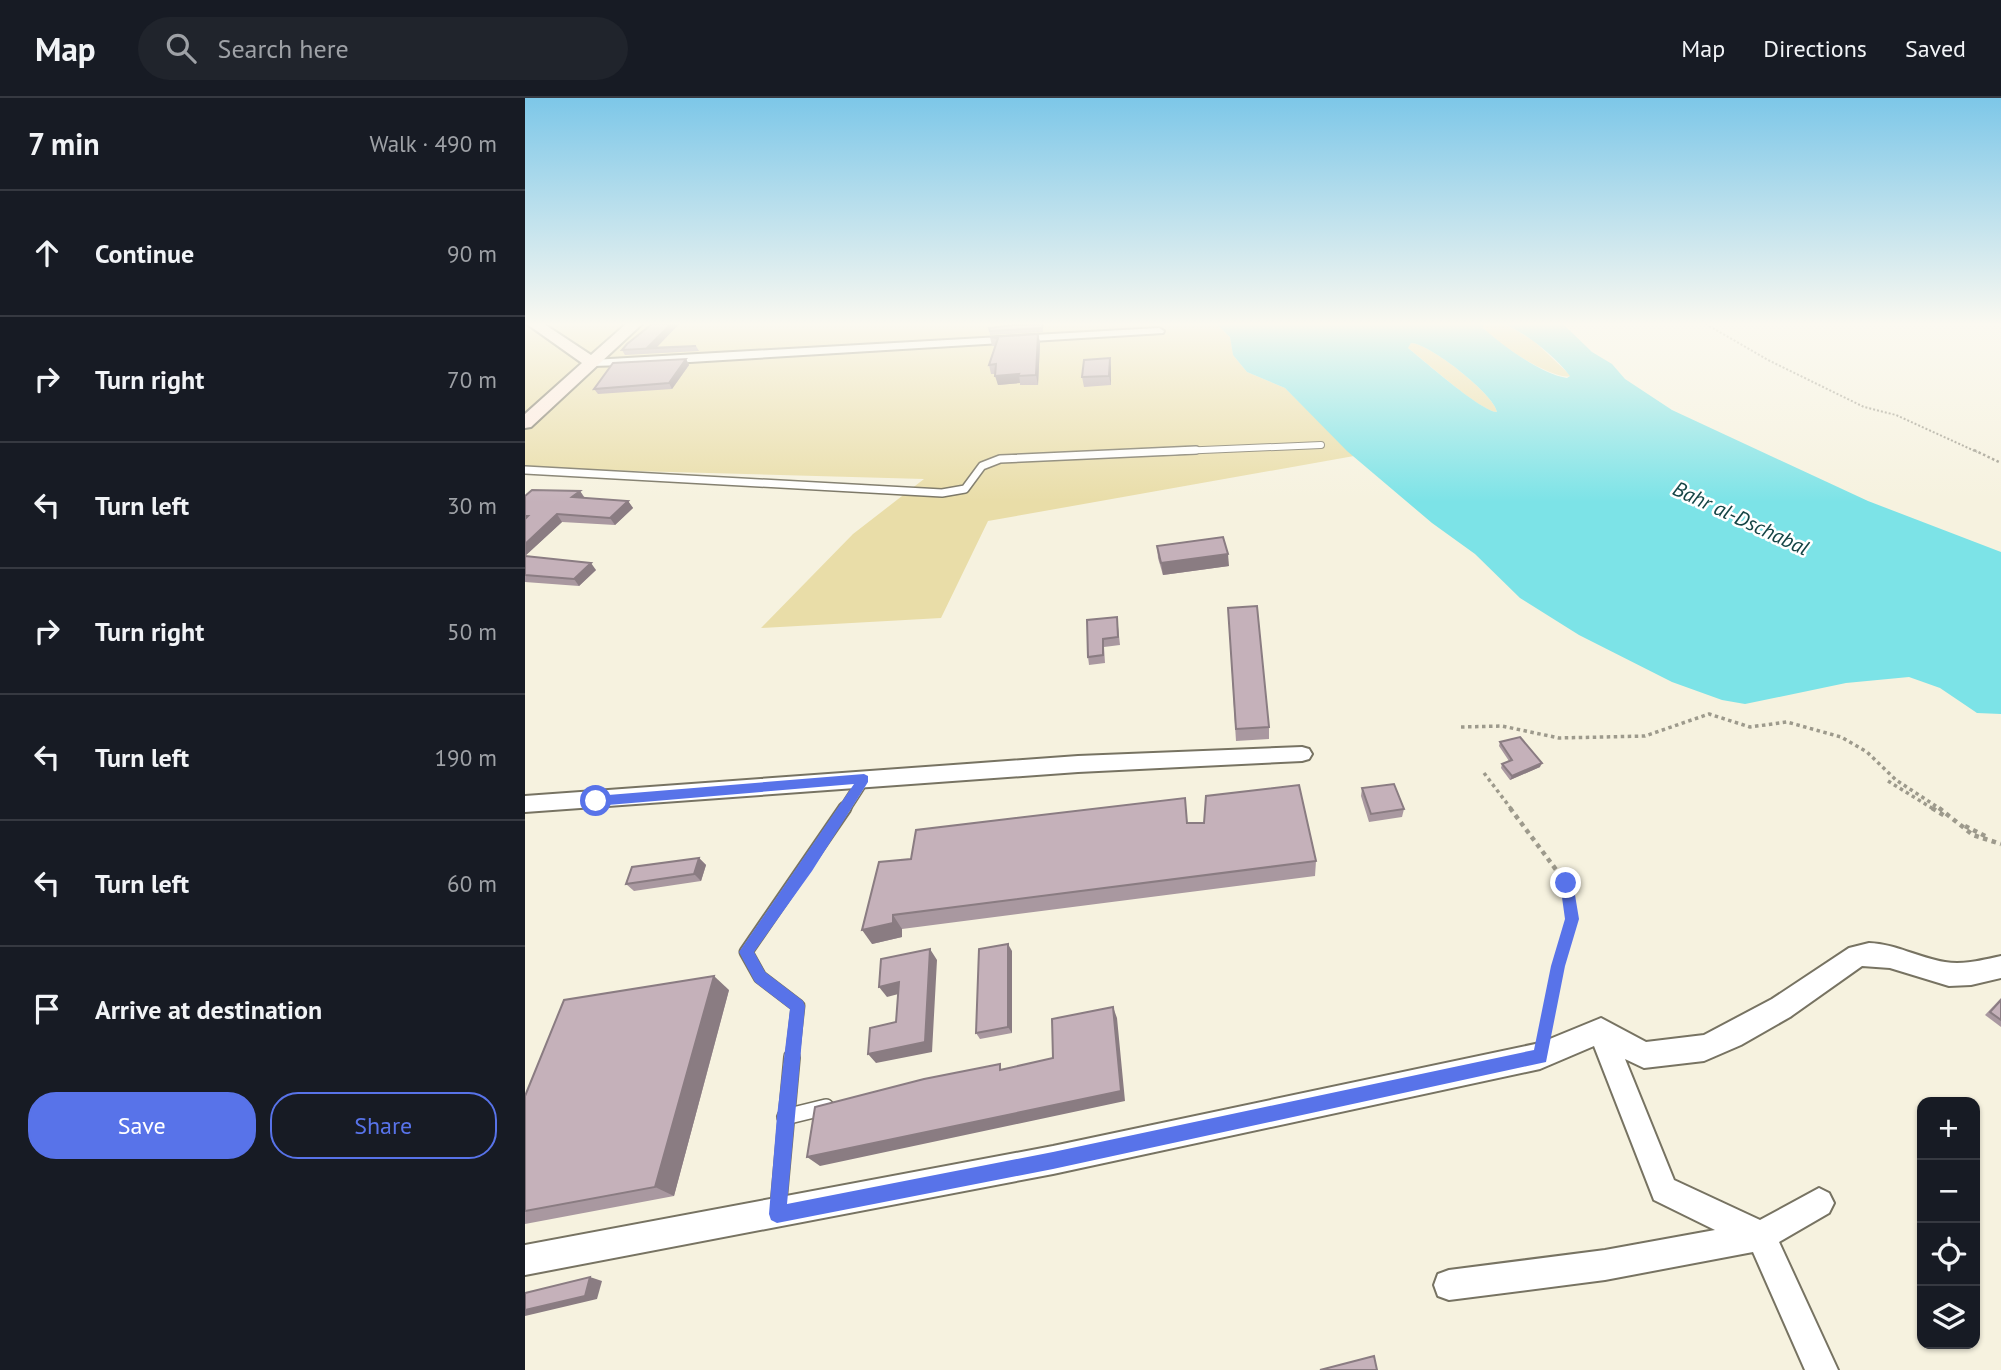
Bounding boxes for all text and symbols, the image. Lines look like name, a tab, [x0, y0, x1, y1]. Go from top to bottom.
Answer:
search box	[138, 17, 628, 80]
text: Map	[35, 27, 96, 70]
icon: search	[162, 29, 200, 67]
text: Search here	[218, 32, 349, 65]
text: Map	[1681, 33, 1725, 64]
text: Directions	[1763, 33, 1867, 64]
text: Saved	[1905, 33, 1966, 64]
text: 7 min	[28, 124, 100, 163]
text: Walk · 490 m	[370, 129, 497, 158]
icon: ahead	[28, 234, 66, 272]
text: Continue	[95, 237, 194, 270]
text: 90 m	[447, 239, 497, 268]
icon: right	[28, 360, 66, 398]
text: Turn right	[95, 363, 204, 396]
text: 70 m	[447, 365, 497, 394]
water label: Bahr al-Dschabal	[1669, 475, 1814, 561]
icon: left	[28, 486, 66, 524]
text: Turn left	[95, 489, 189, 522]
text: 30 m	[447, 491, 497, 520]
icon: right	[28, 612, 66, 650]
text: Turn right	[95, 615, 204, 648]
text: 50 m	[447, 617, 497, 646]
icon: left	[28, 738, 66, 776]
text: Turn left	[95, 741, 189, 774]
text: 190 m	[435, 743, 497, 772]
route start	[580, 785, 611, 816]
icon: left	[28, 864, 66, 902]
text: Turn left	[95, 867, 189, 900]
route end	[1550, 867, 1581, 898]
text: 60 m	[447, 869, 497, 898]
icon: arrive	[28, 990, 66, 1028]
text: Arrive at destination	[95, 993, 322, 1026]
button: Save	[28, 1092, 256, 1159]
button: Share	[270, 1092, 497, 1159]
map controls	[1917, 1097, 1980, 1349]
button: +	[1917, 1097, 1980, 1160]
button: −	[1917, 1160, 1980, 1223]
button: locate	[1917, 1223, 1980, 1286]
button: layers	[1917, 1286, 1980, 1349]

